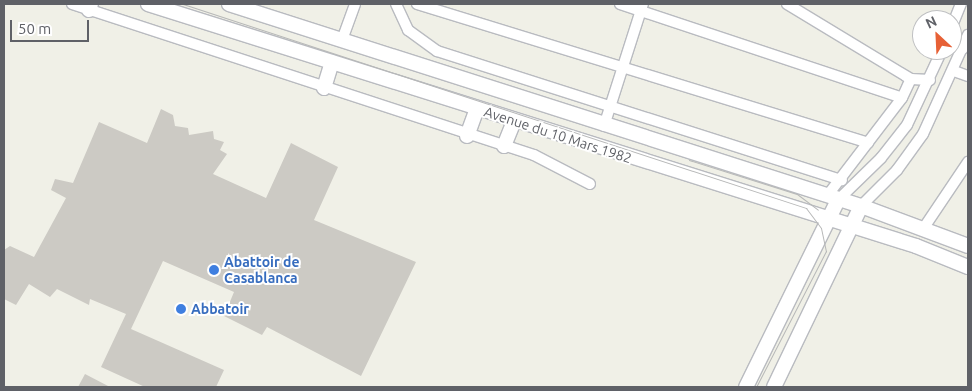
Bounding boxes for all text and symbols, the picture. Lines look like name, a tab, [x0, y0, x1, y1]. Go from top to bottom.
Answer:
scale bar	[12, 10, 91, 42]
north arrow	[912, 10, 962, 60]
text: N	[923, 13, 939, 32]
text: 50 m	[18, 20, 51, 37]
street label: Avenue du 10 Mars 1982	[482, 103, 634, 167]
place label: Abattoir de Casablanca	[224, 254, 300, 286]
marker: Abattoir de Casablanca	[208, 264, 220, 276]
place label: Abbatoir	[191, 301, 249, 317]
marker: Abbatoir	[175, 303, 187, 315]

